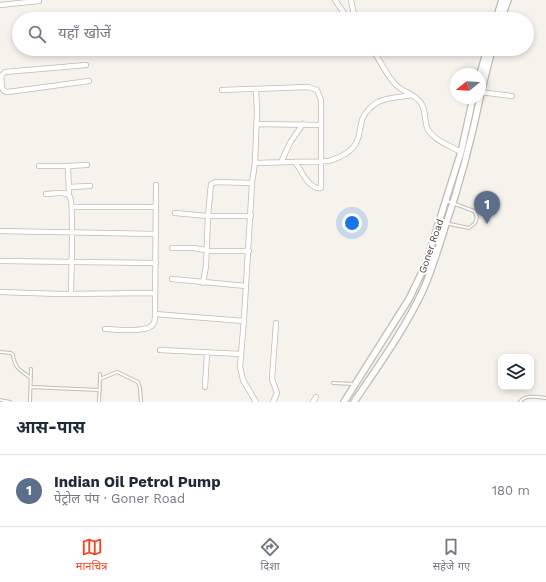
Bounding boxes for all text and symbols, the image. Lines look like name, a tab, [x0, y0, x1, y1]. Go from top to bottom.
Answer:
search box	[12, 12, 534, 56]
icon: search	[26, 23, 48, 45]
text: यहाँ खोजें	[58, 24, 111, 42]
north arrow	[450, 68, 486, 104]
pin: 1	[474, 191, 500, 224]
your location	[342, 213, 362, 233]
street label: Goner Road	[417, 217, 445, 275]
map controls	[498, 354, 534, 390]
button: layers	[498, 354, 534, 390]
text: आस-पास	[16, 417, 85, 437]
text: Indian Oil Petrol Pump	[54, 473, 221, 491]
text: 1	[26, 483, 32, 498]
text: 180 m	[492, 483, 530, 498]
text: पेट्रोल पंप · Goner Road	[54, 491, 185, 506]
tab: मानचित्र	[76, 536, 107, 574]
tab: दिशा	[259, 536, 281, 574]
tab: सहेजे गए	[433, 536, 470, 574]

